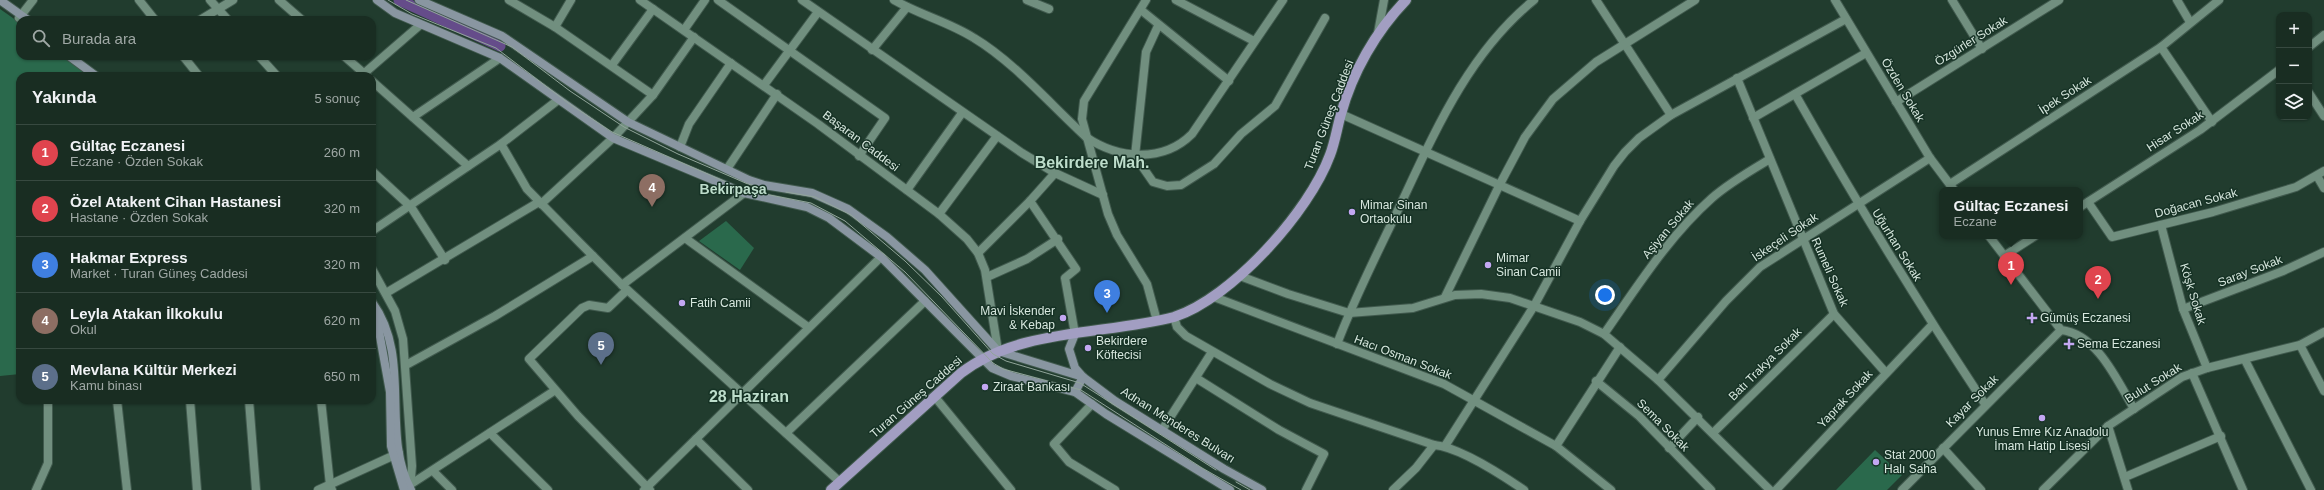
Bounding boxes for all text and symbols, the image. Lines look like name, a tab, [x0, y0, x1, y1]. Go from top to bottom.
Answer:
map controls	[2276, 12, 2312, 120]
button: +	[2276, 12, 2312, 48]
street label: Özgürler Sokak	[1932, 13, 2011, 69]
search box	[16, 16, 376, 60]
icon: search	[30, 27, 52, 49]
text: Burada ara	[62, 30, 136, 47]
button: −	[2276, 48, 2312, 84]
street label: Özden Sokak	[1878, 56, 1928, 125]
street label: Turan Güneş Caddesi	[1302, 58, 1356, 172]
street label: İpek Sokak	[2036, 72, 2095, 117]
button: layers	[2276, 84, 2312, 120]
text: Yakında	[32, 88, 96, 107]
text: 5 sonuç	[314, 91, 360, 106]
street label: Hisar Sokak	[2144, 107, 2207, 154]
street label: Başaran Caddesi	[820, 108, 902, 174]
text: Gültaç Eczanesi	[70, 137, 185, 154]
text: 1	[41, 145, 49, 160]
text: 260 m	[324, 145, 360, 160]
text: Eczane · Özden Sokak	[70, 154, 203, 169]
district label: Bekirdere Mah.	[1035, 154, 1149, 171]
pin: 4	[639, 174, 665, 207]
district label: Bekirpaşa	[700, 181, 767, 197]
street label: Doğacan Sokak	[2153, 185, 2240, 221]
popup	[1939, 187, 2083, 239]
text: Özel Atakent Cihan Hastanesi	[70, 193, 281, 210]
street label: Aşiyan Sokak	[1639, 196, 1697, 261]
text: Gültaç Eczanesi	[1953, 197, 2069, 214]
place label: Mimar Sinan Ortaokulu	[1360, 198, 1427, 226]
text: 2	[41, 201, 49, 216]
text: 320 m	[324, 201, 360, 216]
street label: Uğurhan Sokak	[1869, 206, 1925, 285]
marker: Mimar Sinan Ortaokulu	[1347, 207, 1357, 217]
street label: İskeçeli Sokak	[1749, 209, 1822, 264]
text: Hastane · Özden Sokak	[70, 210, 208, 225]
text: Eczane	[1953, 214, 1997, 229]
street label: Rumeli Sokak	[1809, 235, 1852, 310]
text: Hakmar Express	[70, 249, 188, 266]
place label: Mimar Sinan Camii	[1496, 251, 1561, 279]
pin: 1	[1998, 252, 2024, 285]
street label: Saray Sokak	[2216, 252, 2285, 290]
text: 3	[41, 257, 49, 272]
text: 320 m	[324, 257, 360, 272]
marker: Mimar Sinan Camii	[1483, 260, 1493, 270]
street label: Köşk Sokak	[2177, 262, 2209, 327]
text: Market · Turan Güneş Caddesi	[70, 266, 248, 281]
pin: 2	[2085, 266, 2111, 299]
pin: 3	[1094, 280, 1120, 313]
your location	[1595, 285, 1615, 305]
place label: Fatih Camii	[690, 296, 751, 310]
marker: Fatih Camii	[677, 298, 687, 308]
place label: Mavi İskender & Kebap	[980, 304, 1055, 332]
text: Leyla Atakan İlkokulu	[70, 305, 223, 322]
place label: Gümüş Eczanesi	[2040, 311, 2131, 325]
text: 4	[41, 313, 49, 328]
text: 620 m	[324, 313, 360, 328]
marker: Mavi İskender & Kebap	[1058, 313, 1068, 323]
marker: Gümüş Eczanesi	[2027, 313, 2037, 323]
text: Okul	[70, 322, 97, 337]
street label: Batı Trakya Sokak	[1726, 324, 1805, 403]
pin: 5	[588, 332, 614, 365]
street label: Hacı Osman Sokak	[1352, 332, 1455, 382]
place label: Bekirdere Köftecisi	[1096, 334, 1148, 362]
place label: Sema Eczanesi	[2077, 337, 2160, 351]
marker: Sema Eczanesi	[2064, 339, 2074, 349]
marker: Bekirdere Köftecisi	[1083, 343, 1093, 353]
street label: Turan Güneş Caddesi	[867, 353, 965, 441]
street label: Bulut Sokak	[2122, 360, 2185, 406]
text: Mevlana Kültür Merkezi	[70, 361, 237, 378]
street label: Yaprak Sokak	[1815, 367, 1876, 431]
text: 5	[41, 369, 49, 384]
text: 650 m	[324, 369, 360, 384]
street label: Kayar Sokak	[1943, 371, 2002, 430]
text: Kamu binası	[70, 378, 142, 393]
place label: Ziraat Bankası	[993, 380, 1070, 394]
marker: Ziraat Bankası	[980, 382, 990, 392]
street label: Adnan Menderes Bulvarı	[1118, 384, 1238, 466]
district label: 28 Haziran	[709, 388, 789, 405]
street label: Sema Sokak	[1634, 396, 1693, 455]
marker: Yunus Emre Kız Anadolu İmam Hatip Lisesi	[2037, 413, 2047, 423]
place label: Yunus Emre Kız Anadolu İmam Hatip Lisesi	[1976, 425, 2108, 453]
place label: Stat 2000 Halı Saha	[1884, 448, 1937, 476]
marker: Stat 2000 Halı Saha	[1871, 457, 1881, 467]

